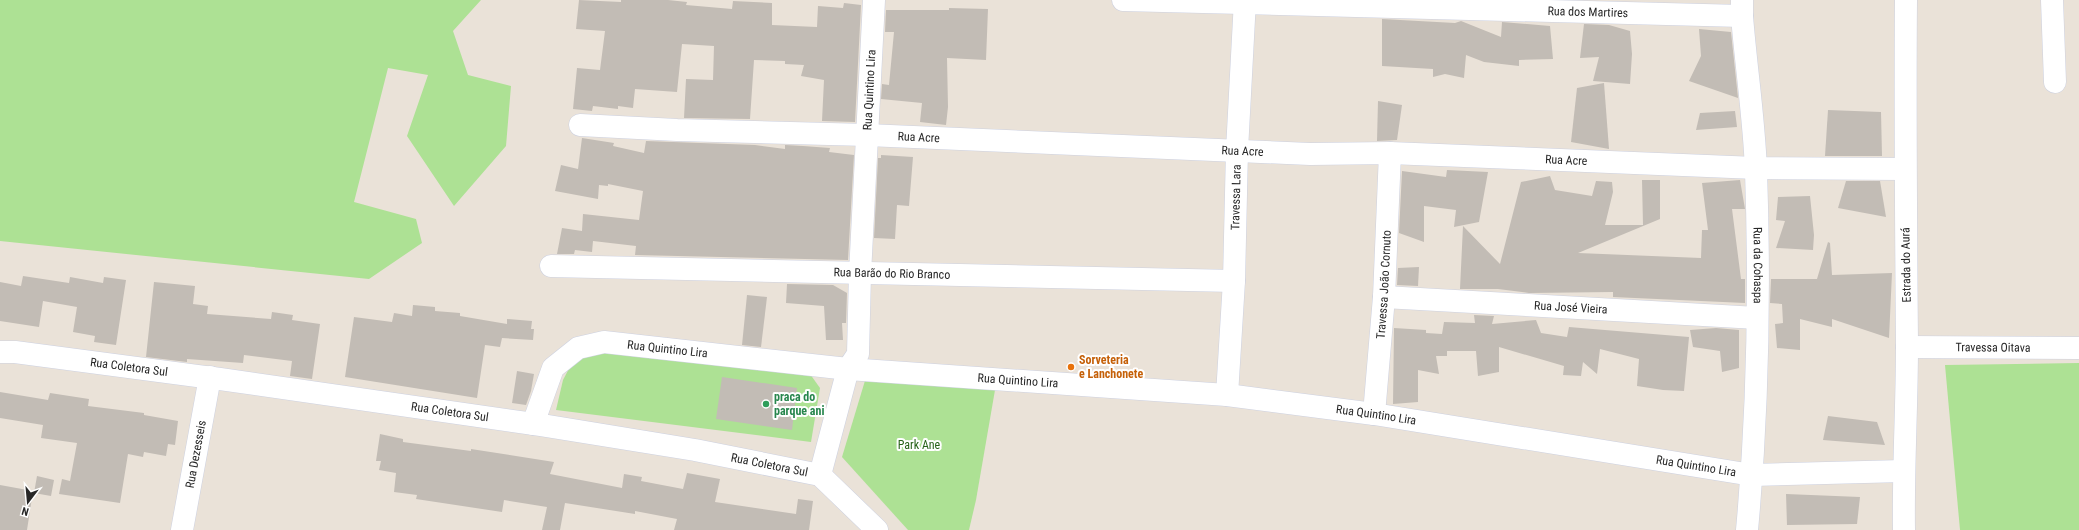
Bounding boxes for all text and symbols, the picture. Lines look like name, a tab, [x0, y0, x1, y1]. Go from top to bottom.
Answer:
street label: Rua dos Martires	[1547, 4, 1628, 20]
street label: Rua Quintino Lira	[860, 49, 878, 131]
street label: Rua Acre	[897, 129, 941, 145]
street label: Rua Acre	[1221, 143, 1264, 159]
street label: Rua Acre	[1545, 152, 1588, 168]
street label: Travessa Lara	[1228, 164, 1244, 230]
street label: Rua da Cohaspa	[1750, 227, 1765, 304]
street label: Estrada do Aurá	[1898, 227, 1914, 303]
street label: Travessa João Cornuto	[1373, 230, 1394, 339]
street label: Rua Barão do Rio Branco	[833, 265, 950, 282]
street label: Rua José Vieira	[1534, 298, 1608, 317]
street label: Rua Quintino Lira	[626, 338, 709, 360]
street label: Travessa Oitava	[1955, 340, 2031, 355]
place label: Sorveteria e Lanchonete	[1079, 353, 1144, 381]
street label: Rua Coletora Sul	[89, 355, 169, 379]
marker: Sorveteria e Lanchonete	[1066, 362, 1076, 372]
street label: Rua Quintino Lira	[977, 371, 1059, 390]
place label: praca do parque ani	[774, 390, 824, 418]
street label: Rua Coletora Sul	[410, 399, 490, 424]
marker: praca do parque ani	[761, 399, 771, 409]
street label: Rua Quintino Lira	[1335, 402, 1418, 428]
street label: Rua Dezesseis	[183, 419, 209, 489]
park label: Park Ane	[898, 438, 941, 452]
street label: Rua Coletora Sul	[730, 450, 809, 479]
street label: Rua Quintino Lira	[1655, 453, 1737, 479]
north arrow	[8, 482, 48, 522]
text: N	[20, 504, 30, 518]

